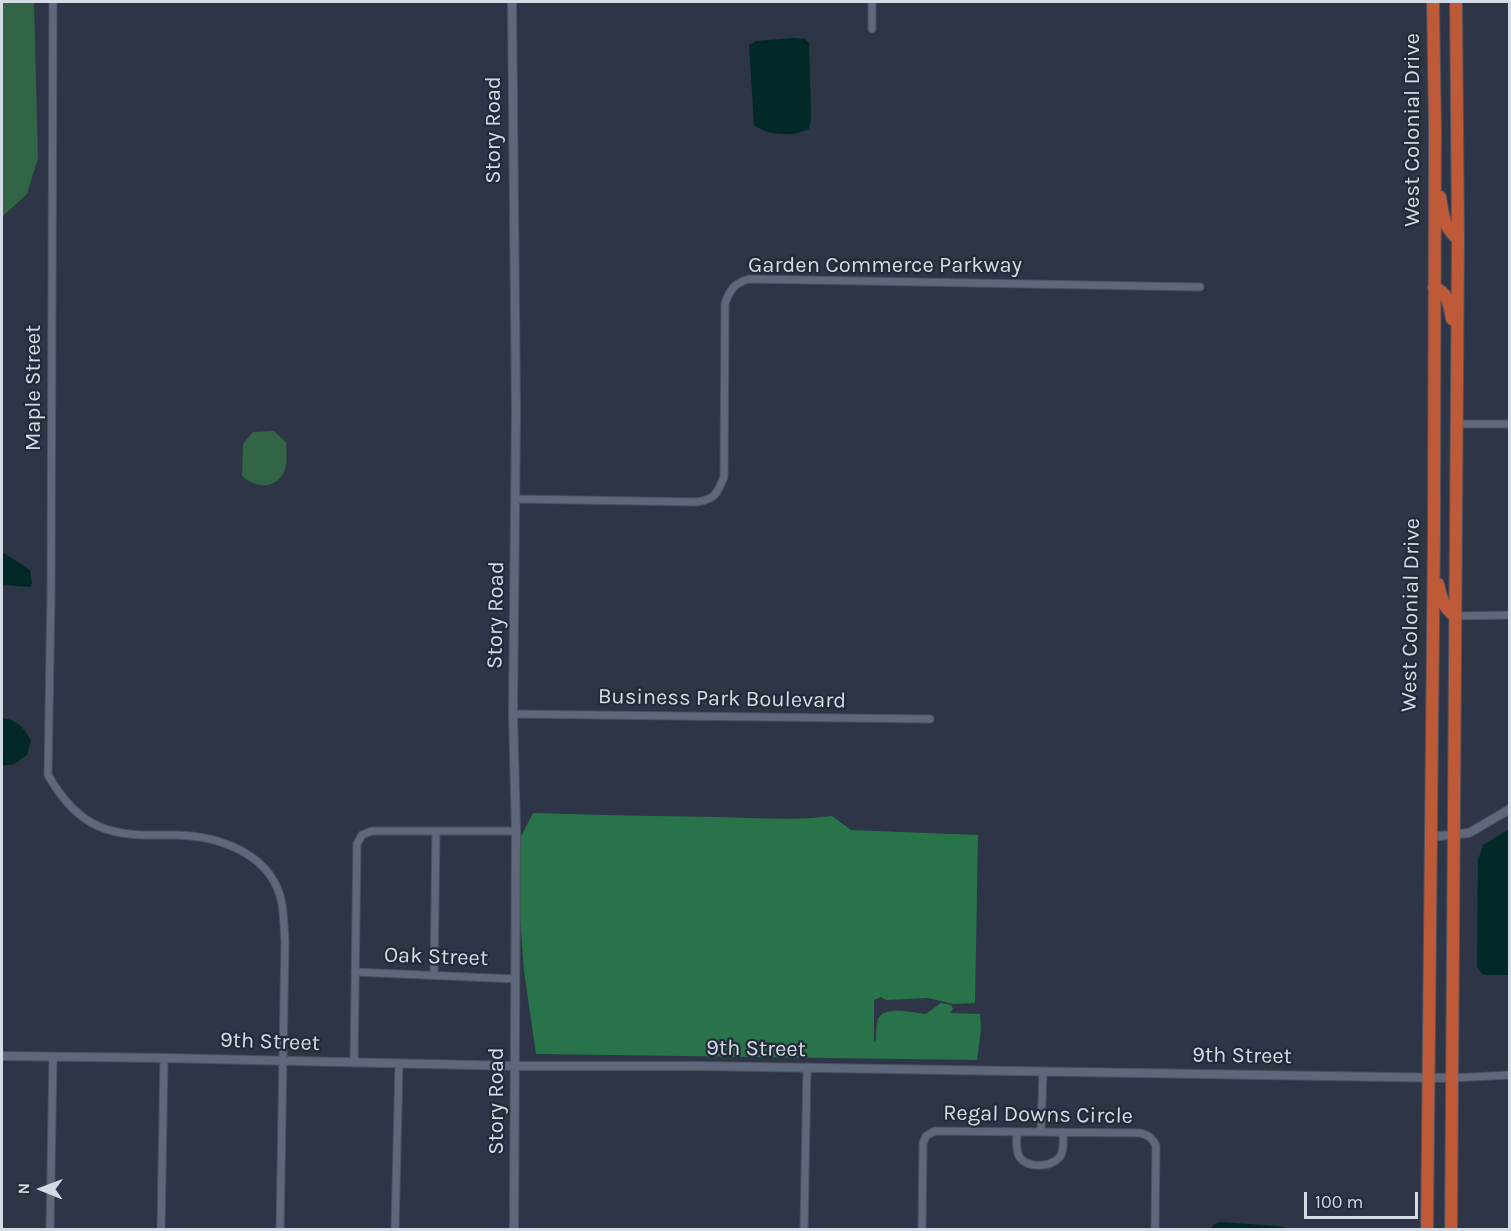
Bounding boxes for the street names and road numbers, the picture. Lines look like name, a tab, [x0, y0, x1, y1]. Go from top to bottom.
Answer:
street label: West Colonial Drive	[1400, 33, 1426, 227]
street label: Story Road	[481, 76, 507, 184]
street label: Garden Commerce Parkway	[748, 253, 1022, 279]
street label: Maple Street	[21, 325, 47, 451]
street label: West Colonial Drive	[1396, 518, 1426, 712]
street label: Story Road	[482, 561, 510, 669]
street label: Business Park Boulevard	[598, 684, 846, 714]
street label: Oak Street	[383, 942, 489, 972]
street label: 9th Street	[220, 1027, 320, 1057]
street label: 9th Street	[706, 1035, 806, 1063]
street label: 9th Street	[1192, 1042, 1292, 1070]
street label: Story Road	[484, 1047, 510, 1155]
street label: Regal Downs Circle	[943, 1100, 1133, 1130]

